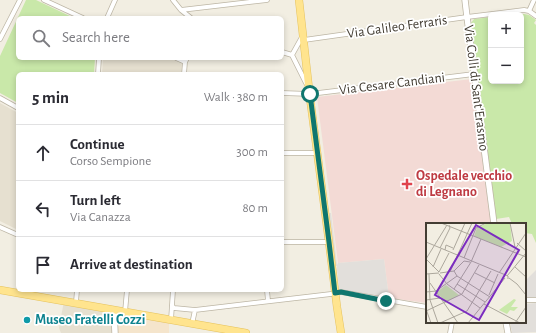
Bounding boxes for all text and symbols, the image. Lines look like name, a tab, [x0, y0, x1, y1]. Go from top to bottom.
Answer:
map controls	[488, 12, 524, 84]
button: +	[488, 12, 524, 48]
street label: Via Galileo Ferraris	[346, 13, 448, 41]
search box	[16, 16, 284, 60]
street label: Via Colli di Sant'Erasmo	[461, 24, 491, 152]
icon: search	[30, 27, 52, 49]
text: Search here	[62, 30, 130, 45]
button: −	[488, 48, 524, 84]
street label: Via Cesare Candiani	[338, 71, 446, 97]
route start	[301, 85, 319, 103]
text: 5 min	[32, 89, 69, 106]
text: Walk · 380 m	[204, 91, 268, 104]
text: Continue	[70, 137, 125, 152]
icon: ahead	[32, 142, 54, 164]
text: 300 m	[236, 146, 268, 159]
text: Corso Sempione	[70, 155, 151, 168]
place label: Ospedale vecchio di Legnano	[416, 169, 512, 199]
marker: Ospedale vecchio di Legnano	[401, 178, 413, 190]
text: Turn left	[70, 193, 121, 208]
icon: left	[32, 198, 54, 220]
text: 80 m	[242, 202, 268, 215]
text: Via Canazza	[70, 211, 131, 224]
inset map	[426, 223, 526, 323]
icon: arrive	[32, 254, 54, 276]
text: Arrive at destination	[70, 257, 193, 272]
route end	[377, 292, 395, 310]
place label: Museo Fratelli Cozzi	[35, 313, 145, 327]
marker: Museo Fratelli Cozzi	[22, 315, 32, 325]

